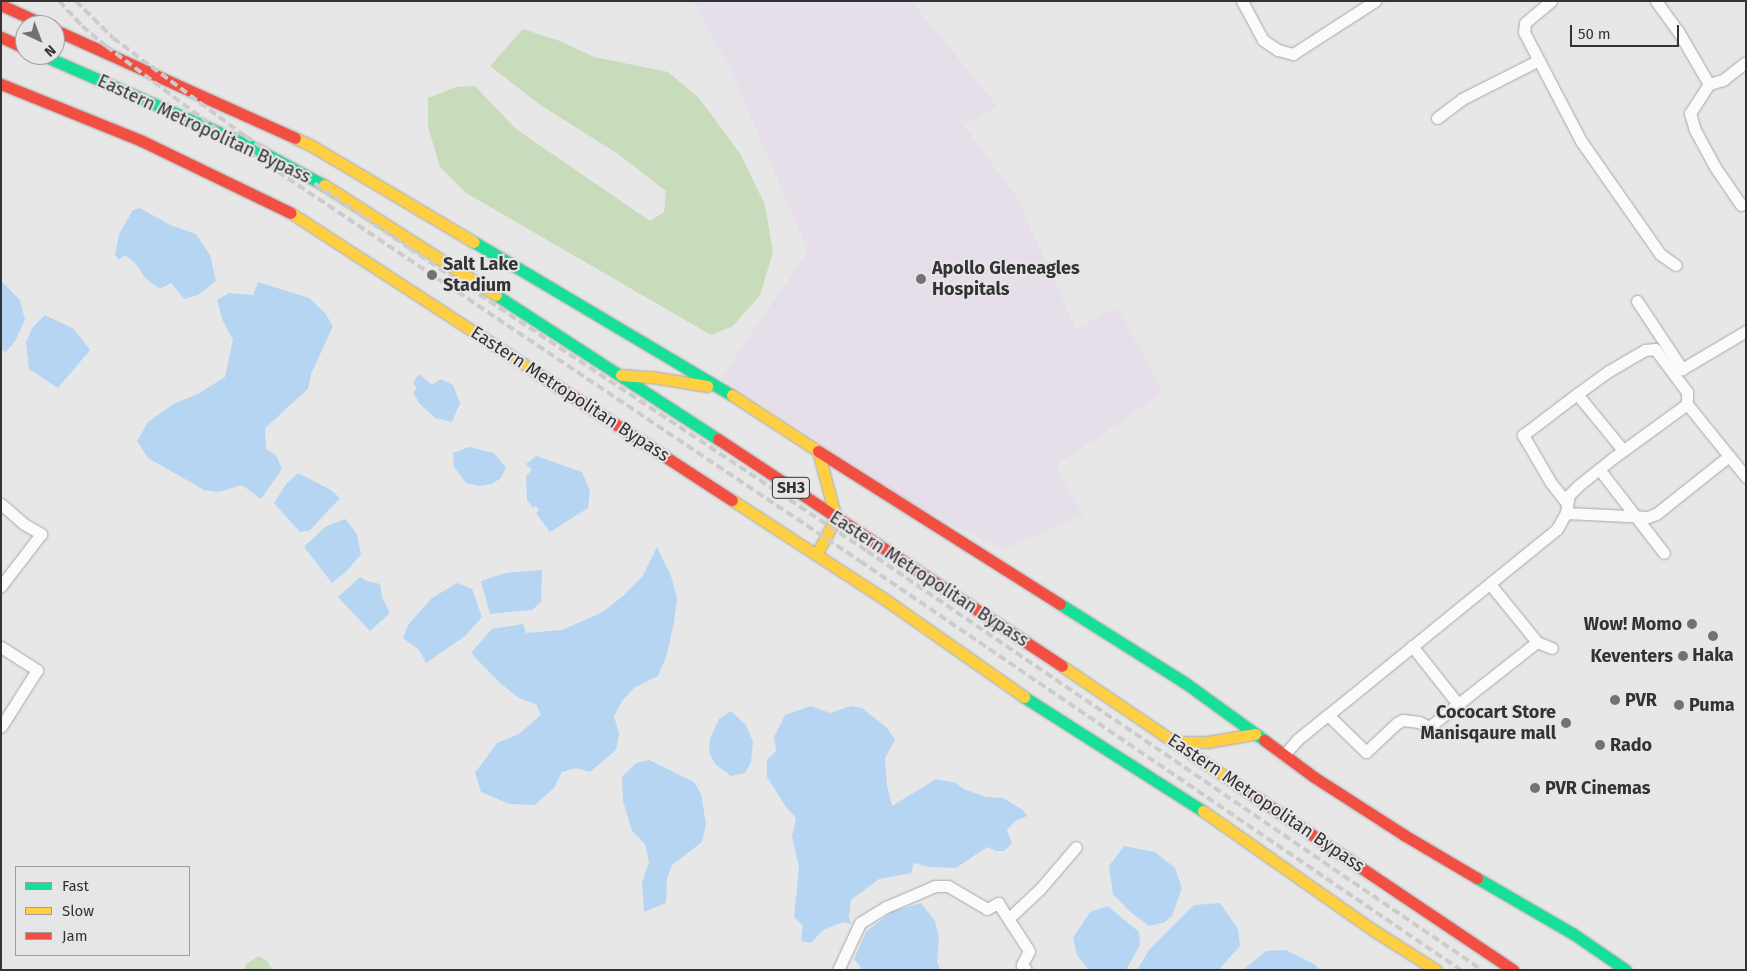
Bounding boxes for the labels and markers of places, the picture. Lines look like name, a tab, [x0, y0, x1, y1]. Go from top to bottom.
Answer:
place label: Salt Lake Stadium	[443, 254, 518, 296]
place label: Apollo Gleneagles Hospitals	[932, 258, 1080, 300]
marker: Salt Lake Stadium	[425, 268, 439, 282]
marker: Apollo Gleneagles Hospitals	[914, 272, 928, 286]
place label: Wow! Momo	[1584, 613, 1682, 635]
marker: Wow! Momo	[1686, 618, 1698, 630]
marker: Haka	[1707, 630, 1719, 642]
place label: Haka	[1692, 644, 1734, 666]
place label: Keventers	[1590, 645, 1673, 667]
marker: Keventers	[1677, 650, 1689, 662]
place label: PVR	[1625, 689, 1657, 711]
marker: PVR	[1609, 694, 1621, 706]
place label: Puma	[1689, 694, 1735, 716]
marker: Puma	[1673, 699, 1685, 711]
place label: Cococart Store Manisqaure mall	[1420, 702, 1556, 744]
marker: Cococart Store Manisqaure mall	[1560, 717, 1572, 729]
place label: Rado	[1610, 734, 1652, 756]
marker: Rado	[1594, 739, 1606, 751]
place label: PVR Cinemas	[1545, 777, 1650, 799]
marker: PVR Cinemas	[1529, 782, 1541, 794]

